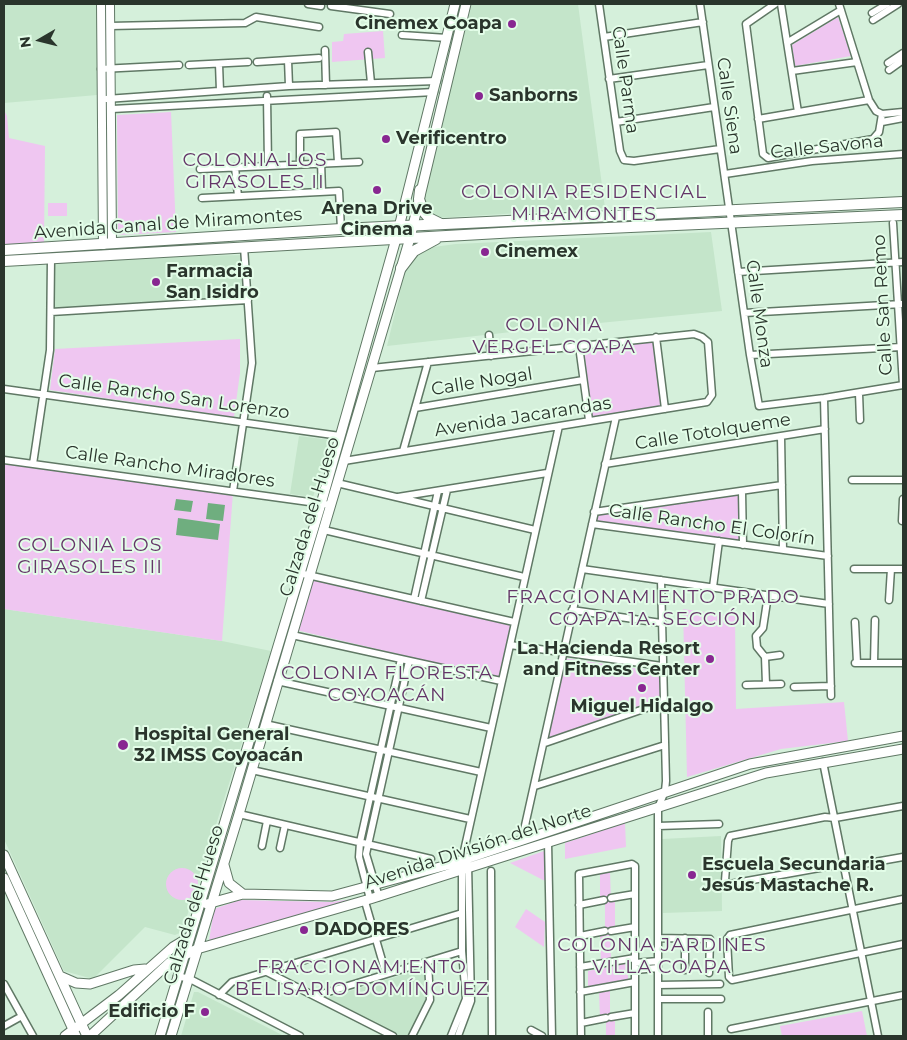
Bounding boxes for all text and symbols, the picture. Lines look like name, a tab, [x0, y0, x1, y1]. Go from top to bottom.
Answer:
place label: Cinemex Coapa	[355, 13, 502, 35]
north arrow	[15, 15, 65, 65]
marker: Cinemex Coapa	[506, 18, 518, 30]
street label: Calle Parma	[607, 25, 643, 135]
text: N	[15, 35, 35, 49]
street label: Calle Siena	[711, 56, 747, 156]
place label: Sanborns	[489, 85, 578, 107]
marker: Sanborns	[473, 90, 485, 102]
place label: Verificentro	[396, 128, 507, 150]
street label: Calle Savona	[769, 130, 885, 164]
marker: Verificentro	[380, 133, 392, 145]
district label: COLONIA LOS GIRASOLES II	[181, 149, 329, 193]
district label: COLONIA RESIDENCIAL MIRAMONTES	[459, 181, 709, 225]
marker: Arena Drive Cinema	[371, 184, 383, 196]
place label: Arena Drive Cinema	[321, 198, 433, 240]
street label: Avenida Canal de Miramontes	[33, 204, 303, 244]
street label: Calle San Remo	[869, 234, 897, 376]
place label: Cinemex	[495, 241, 578, 263]
marker: Cinemex	[479, 246, 491, 258]
street label: Calle Monza	[741, 259, 777, 369]
place label: Farmacia San Isidro	[166, 261, 259, 304]
marker: Farmacia San Isidro	[150, 276, 162, 288]
district label: COLONIA VERGEL COAPA	[471, 314, 637, 358]
street label: Calle Nogal	[430, 363, 534, 401]
street label: Calle Rancho San Lorenzo	[57, 370, 291, 424]
street label: Avenida Jacarandas	[433, 392, 613, 442]
street label: Calle Totolqueme	[634, 409, 792, 455]
street label: Calzada del Hueso	[275, 435, 345, 599]
street label: Calle Rancho Miradores	[64, 442, 276, 492]
street label: Calle Rancho El Colorín	[608, 500, 816, 550]
district label: COLONIA LOS GIRASOLES III	[15, 534, 165, 578]
district label: FRACCIONAMIENTO PRADO COAPA 1A. SECCIÓN	[504, 586, 802, 630]
place label: La Hacienda Resort and Fitness Center	[517, 638, 700, 681]
marker: La Hacienda Resort and Fitness Center	[704, 653, 716, 665]
district label: COLONIA FLORESTA COYOACÁN	[279, 662, 495, 706]
marker: Miguel Hidalgo	[636, 682, 648, 694]
place label: Miguel Hidalgo	[571, 696, 713, 718]
place label: Hospital General 32 IMSS Coyoacán	[134, 724, 303, 766]
marker: Hospital General 32 IMSS Coyoacán	[116, 738, 130, 752]
street label: Avenida División del Norte	[362, 800, 594, 894]
street label: Calzada del Hueso	[159, 823, 229, 987]
place label: Escuela Secundaria Jesús Mastache R.	[702, 854, 886, 896]
marker: Escuela Secundaria Jesús Mastache R.	[686, 869, 698, 881]
place label: DADORES	[314, 919, 409, 941]
marker: DADORES	[298, 924, 310, 936]
district label: COLONIA JARDINES VILLA COAPA	[555, 934, 769, 978]
district label: FRACCIONAMIENTO BELISARIO DOMÍNGUEZ	[232, 956, 492, 1000]
place label: Edificio F	[108, 1001, 195, 1023]
marker: Edificio F	[199, 1006, 211, 1018]

